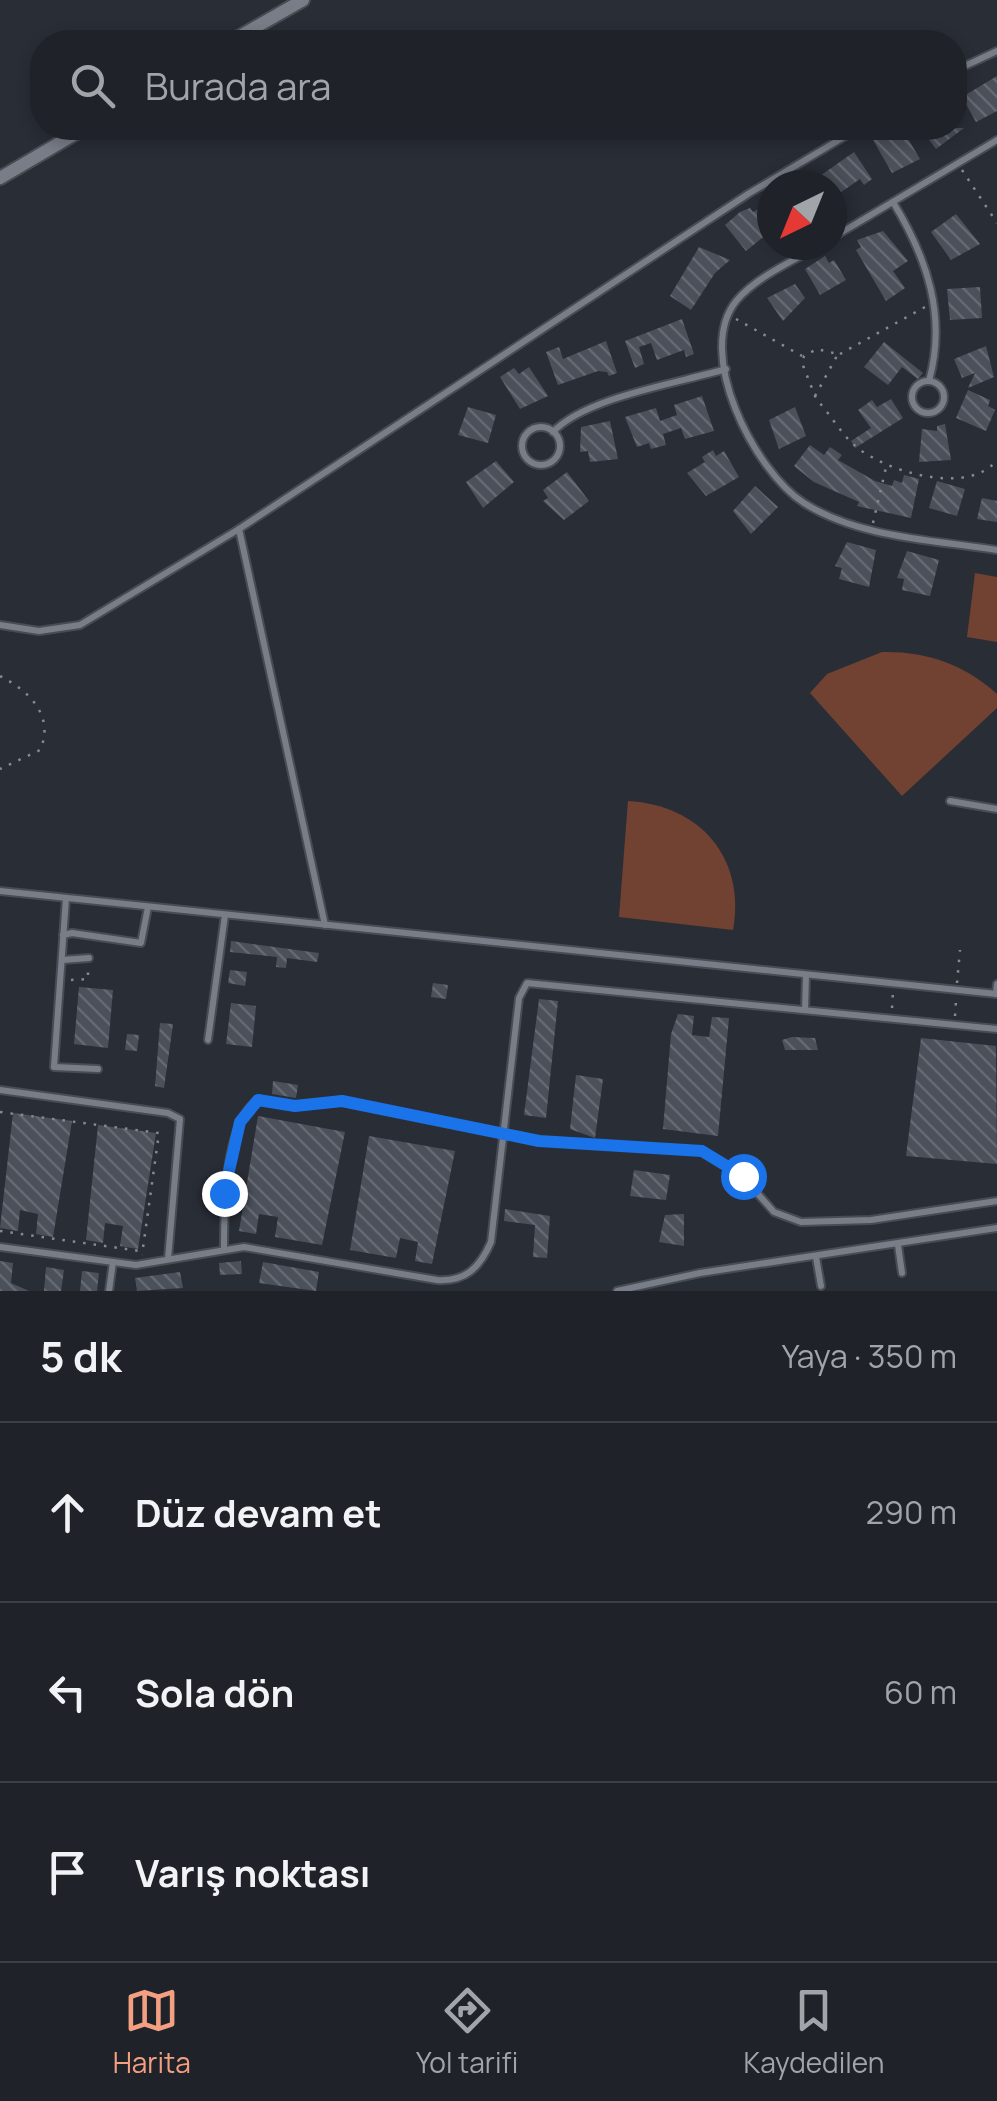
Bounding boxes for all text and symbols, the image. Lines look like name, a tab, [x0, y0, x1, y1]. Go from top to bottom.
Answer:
search box	[30, 30, 967, 140]
icon: search	[65, 58, 120, 113]
text: Burada ara	[145, 59, 331, 111]
north arrow	[757, 170, 847, 260]
route start	[721, 1154, 767, 1200]
route end	[202, 1171, 248, 1217]
text: 5 dk	[40, 1327, 122, 1385]
text: Yaya · 350 m	[782, 1334, 957, 1378]
icon: ahead	[40, 1485, 95, 1540]
text: Düz devam et	[135, 1486, 382, 1538]
text: 290 m	[866, 1490, 957, 1534]
icon: left	[40, 1665, 95, 1720]
text: Sola dön	[135, 1666, 294, 1718]
text: 60 m	[884, 1670, 957, 1714]
icon: arrive	[40, 1845, 95, 1900]
text: Varış noktası	[135, 1846, 370, 1898]
tab: Harita	[113, 1983, 191, 2081]
tab: Yol tarifi	[416, 1983, 518, 2081]
tab: Kaydedilen	[744, 1983, 884, 2081]

